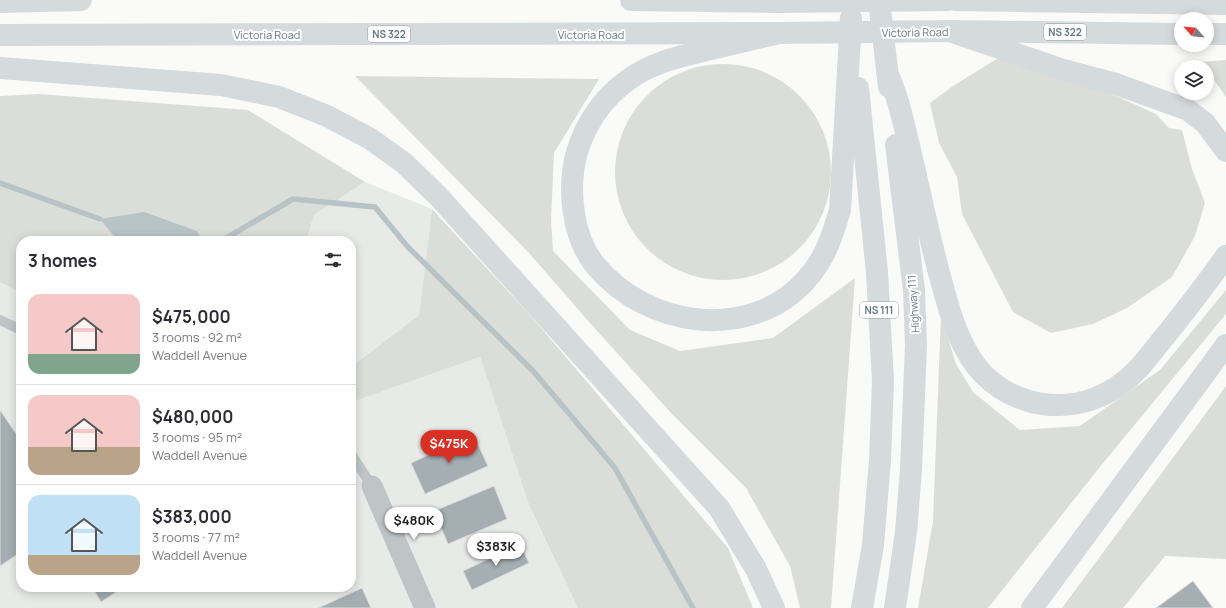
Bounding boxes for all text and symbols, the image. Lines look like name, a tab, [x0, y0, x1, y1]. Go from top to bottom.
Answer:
north arrow	[1174, 12, 1214, 52]
map controls	[1174, 12, 1214, 100]
street label: Victoria Road	[882, 24, 948, 40]
road number: NS 322	[1044, 24, 1086, 40]
road number: NS 322	[368, 26, 410, 42]
street label: Victoria Road	[234, 27, 300, 42]
street label: Victoria Road	[558, 27, 624, 42]
button: layers	[1174, 60, 1214, 100]
text: 3 homes	[28, 249, 97, 272]
icon: filters	[322, 249, 344, 271]
street label: Highway 111	[903, 275, 923, 333]
road number: NS 111	[860, 302, 898, 318]
text: $475,000	[152, 305, 231, 328]
icon: home	[60, 310, 108, 358]
text: 3 rooms · 92 m²	[152, 328, 242, 346]
text: Waddell Avenue	[152, 346, 247, 364]
text: $480,000	[152, 405, 233, 428]
icon: home	[60, 411, 108, 459]
text: 3 rooms · 95 m²	[152, 428, 242, 446]
pin: $475K	[421, 430, 477, 464]
text: $475K	[429, 434, 469, 452]
text: Waddell Avenue	[152, 446, 247, 464]
text: $383,000	[152, 505, 232, 528]
pin: $480K	[386, 507, 442, 541]
icon: home	[60, 511, 108, 559]
text: $480K	[393, 511, 435, 529]
text: 3 rooms · 77 m²	[152, 528, 240, 546]
pin: $383K	[468, 533, 524, 567]
text: $383K	[476, 537, 516, 555]
text: Waddell Avenue	[152, 546, 247, 564]

